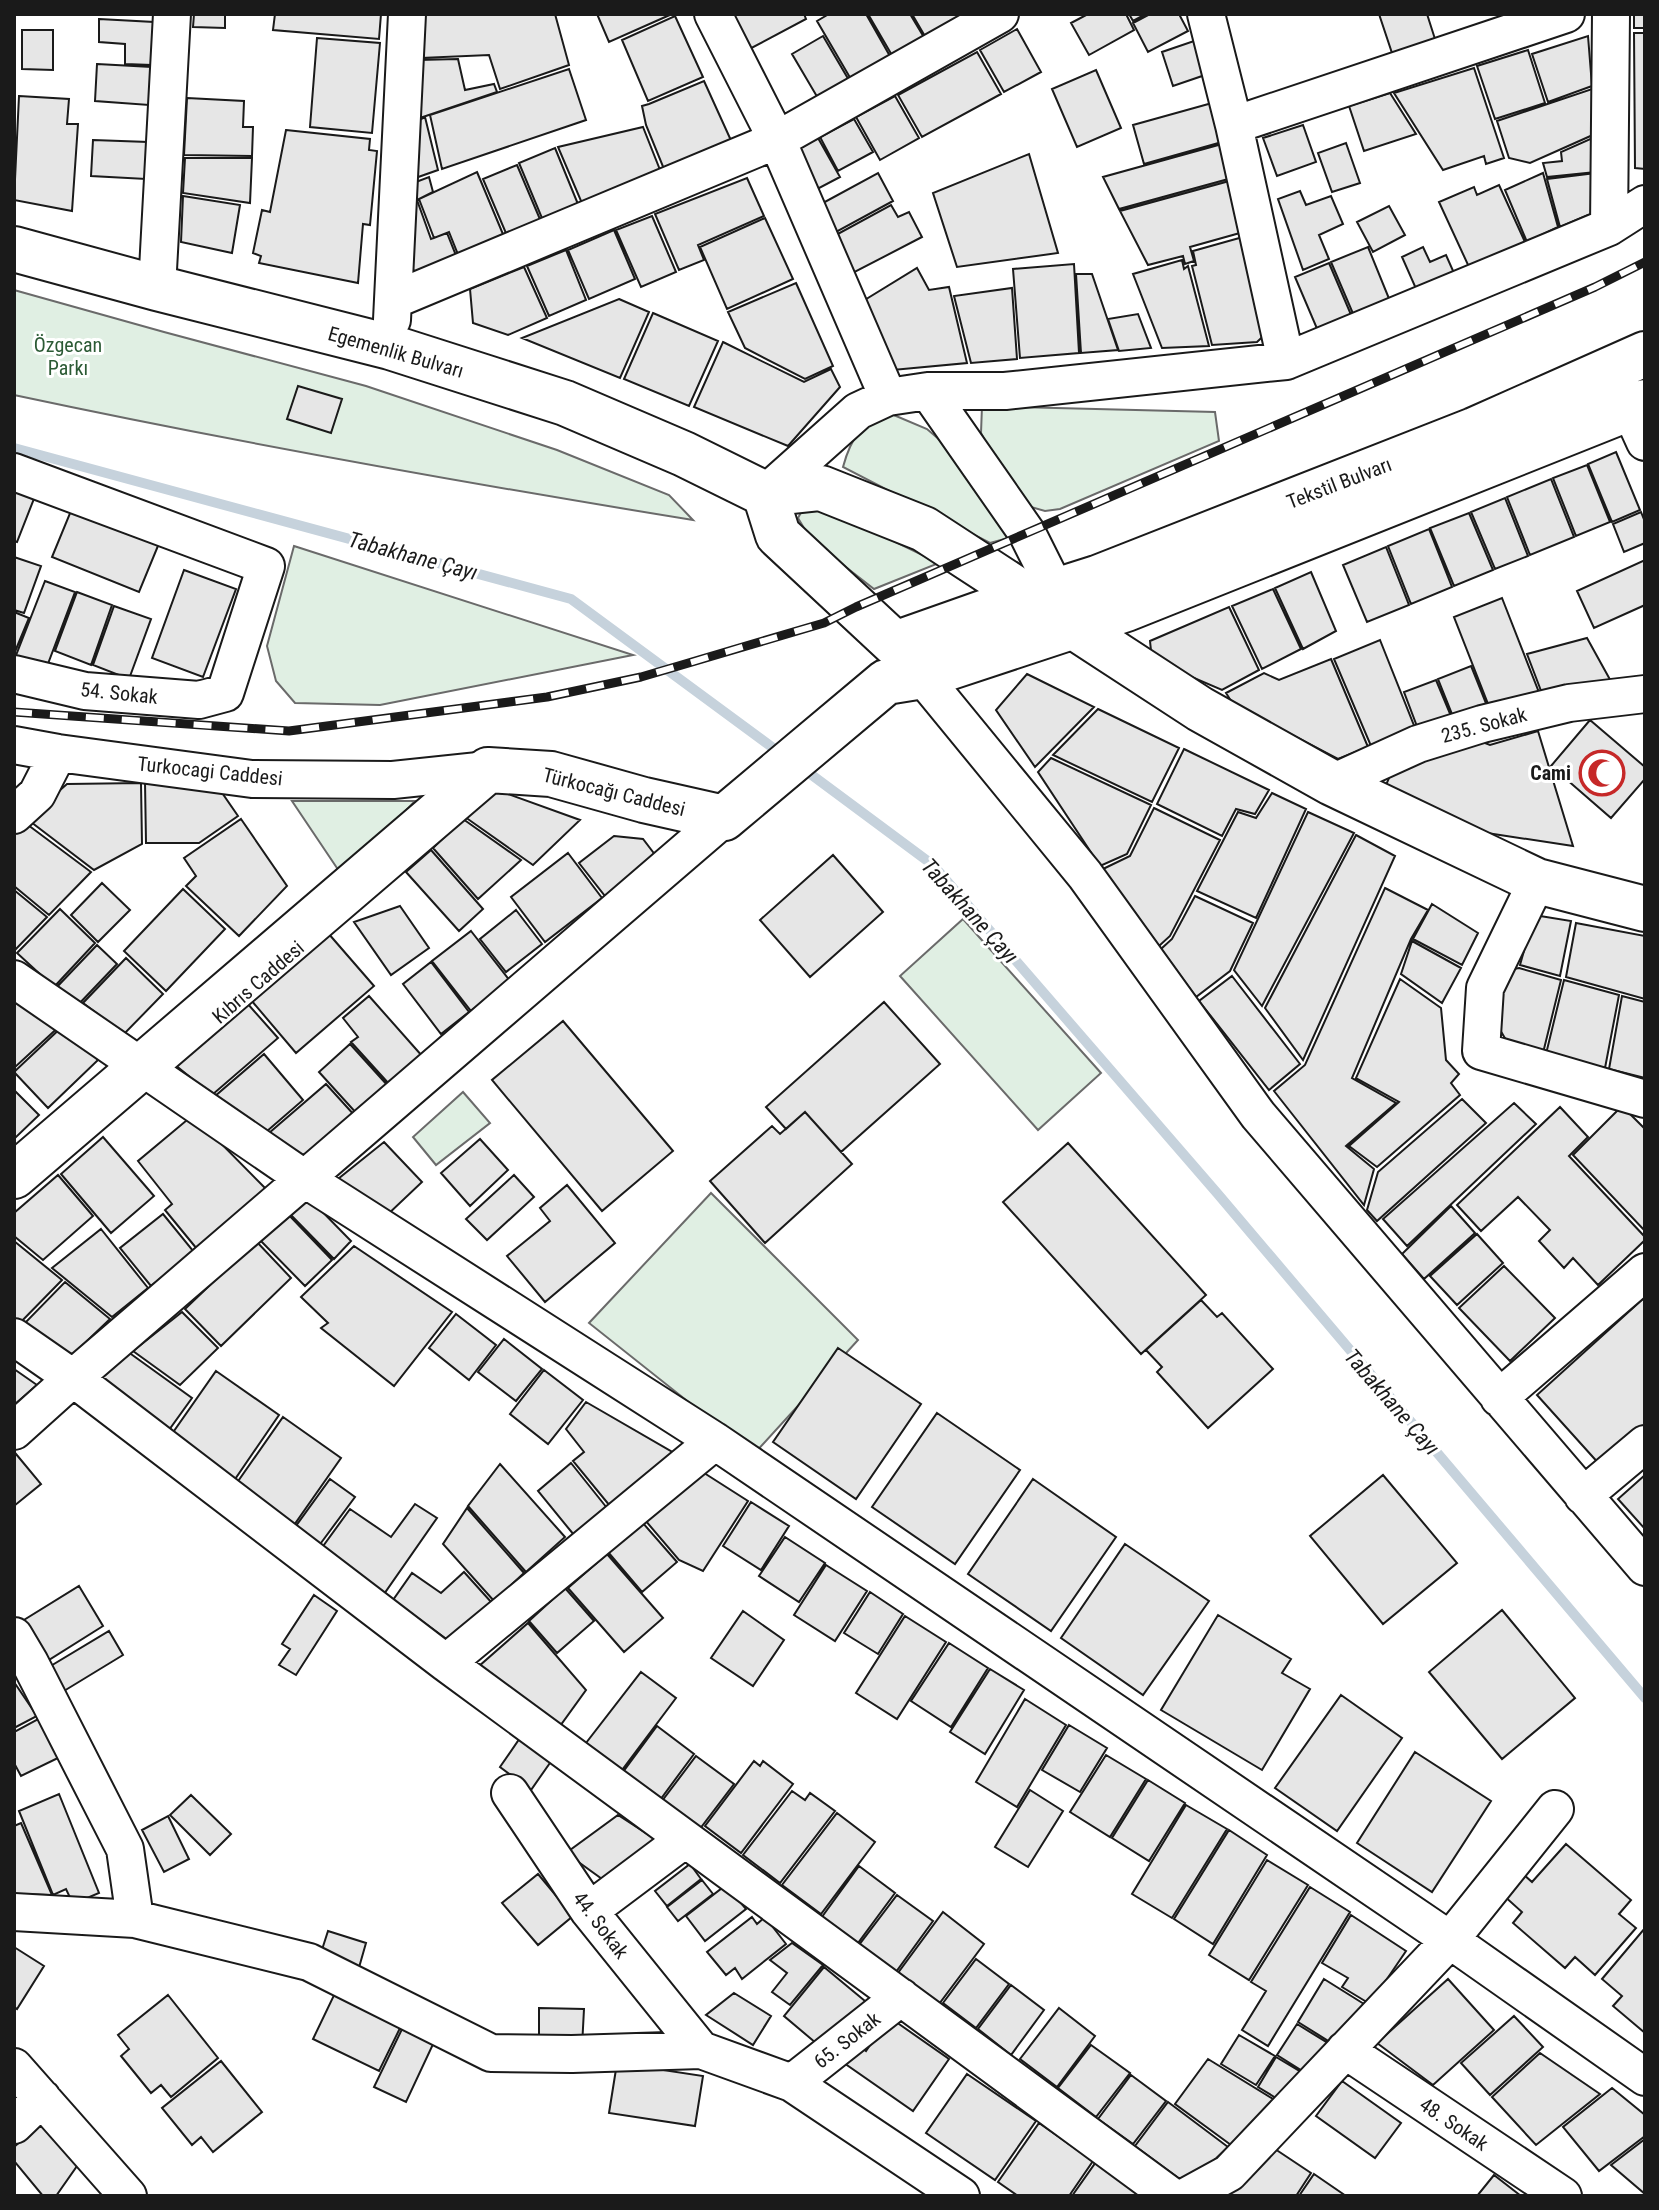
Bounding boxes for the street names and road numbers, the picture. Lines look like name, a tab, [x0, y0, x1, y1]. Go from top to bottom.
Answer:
street label: Egemenlik Bulvarı	[325, 321, 467, 383]
street label: Tekstil Bulvarı	[1283, 452, 1395, 514]
street label: 54. Sokak	[79, 677, 159, 709]
street label: 235. Sokak	[1439, 702, 1529, 748]
street label: Turkocagi Caddesi	[136, 751, 284, 791]
street label: Türkocağı Caddesi	[540, 763, 688, 821]
street label: Kıbrıs Caddesi	[207, 936, 309, 1028]
street label: 44. Sokak	[568, 1887, 634, 1963]
street label: 65. Sokak	[809, 2007, 885, 2073]
street label: 48. Sokak	[1415, 2092, 1493, 2156]

